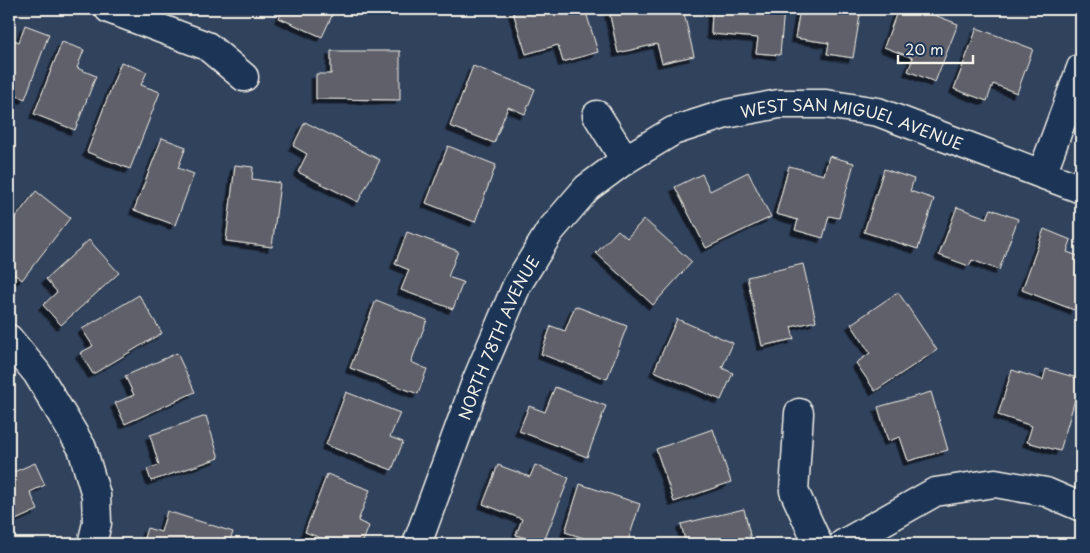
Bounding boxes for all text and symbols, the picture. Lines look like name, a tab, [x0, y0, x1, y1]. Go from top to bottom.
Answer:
scale bar	[898, 32, 972, 64]
text: 20 m	[905, 37, 944, 60]
street label: WEST SAN MIGUEL AVENUE	[738, 92, 967, 155]
street label: NORTH 78TH AVENUE	[451, 251, 544, 423]

